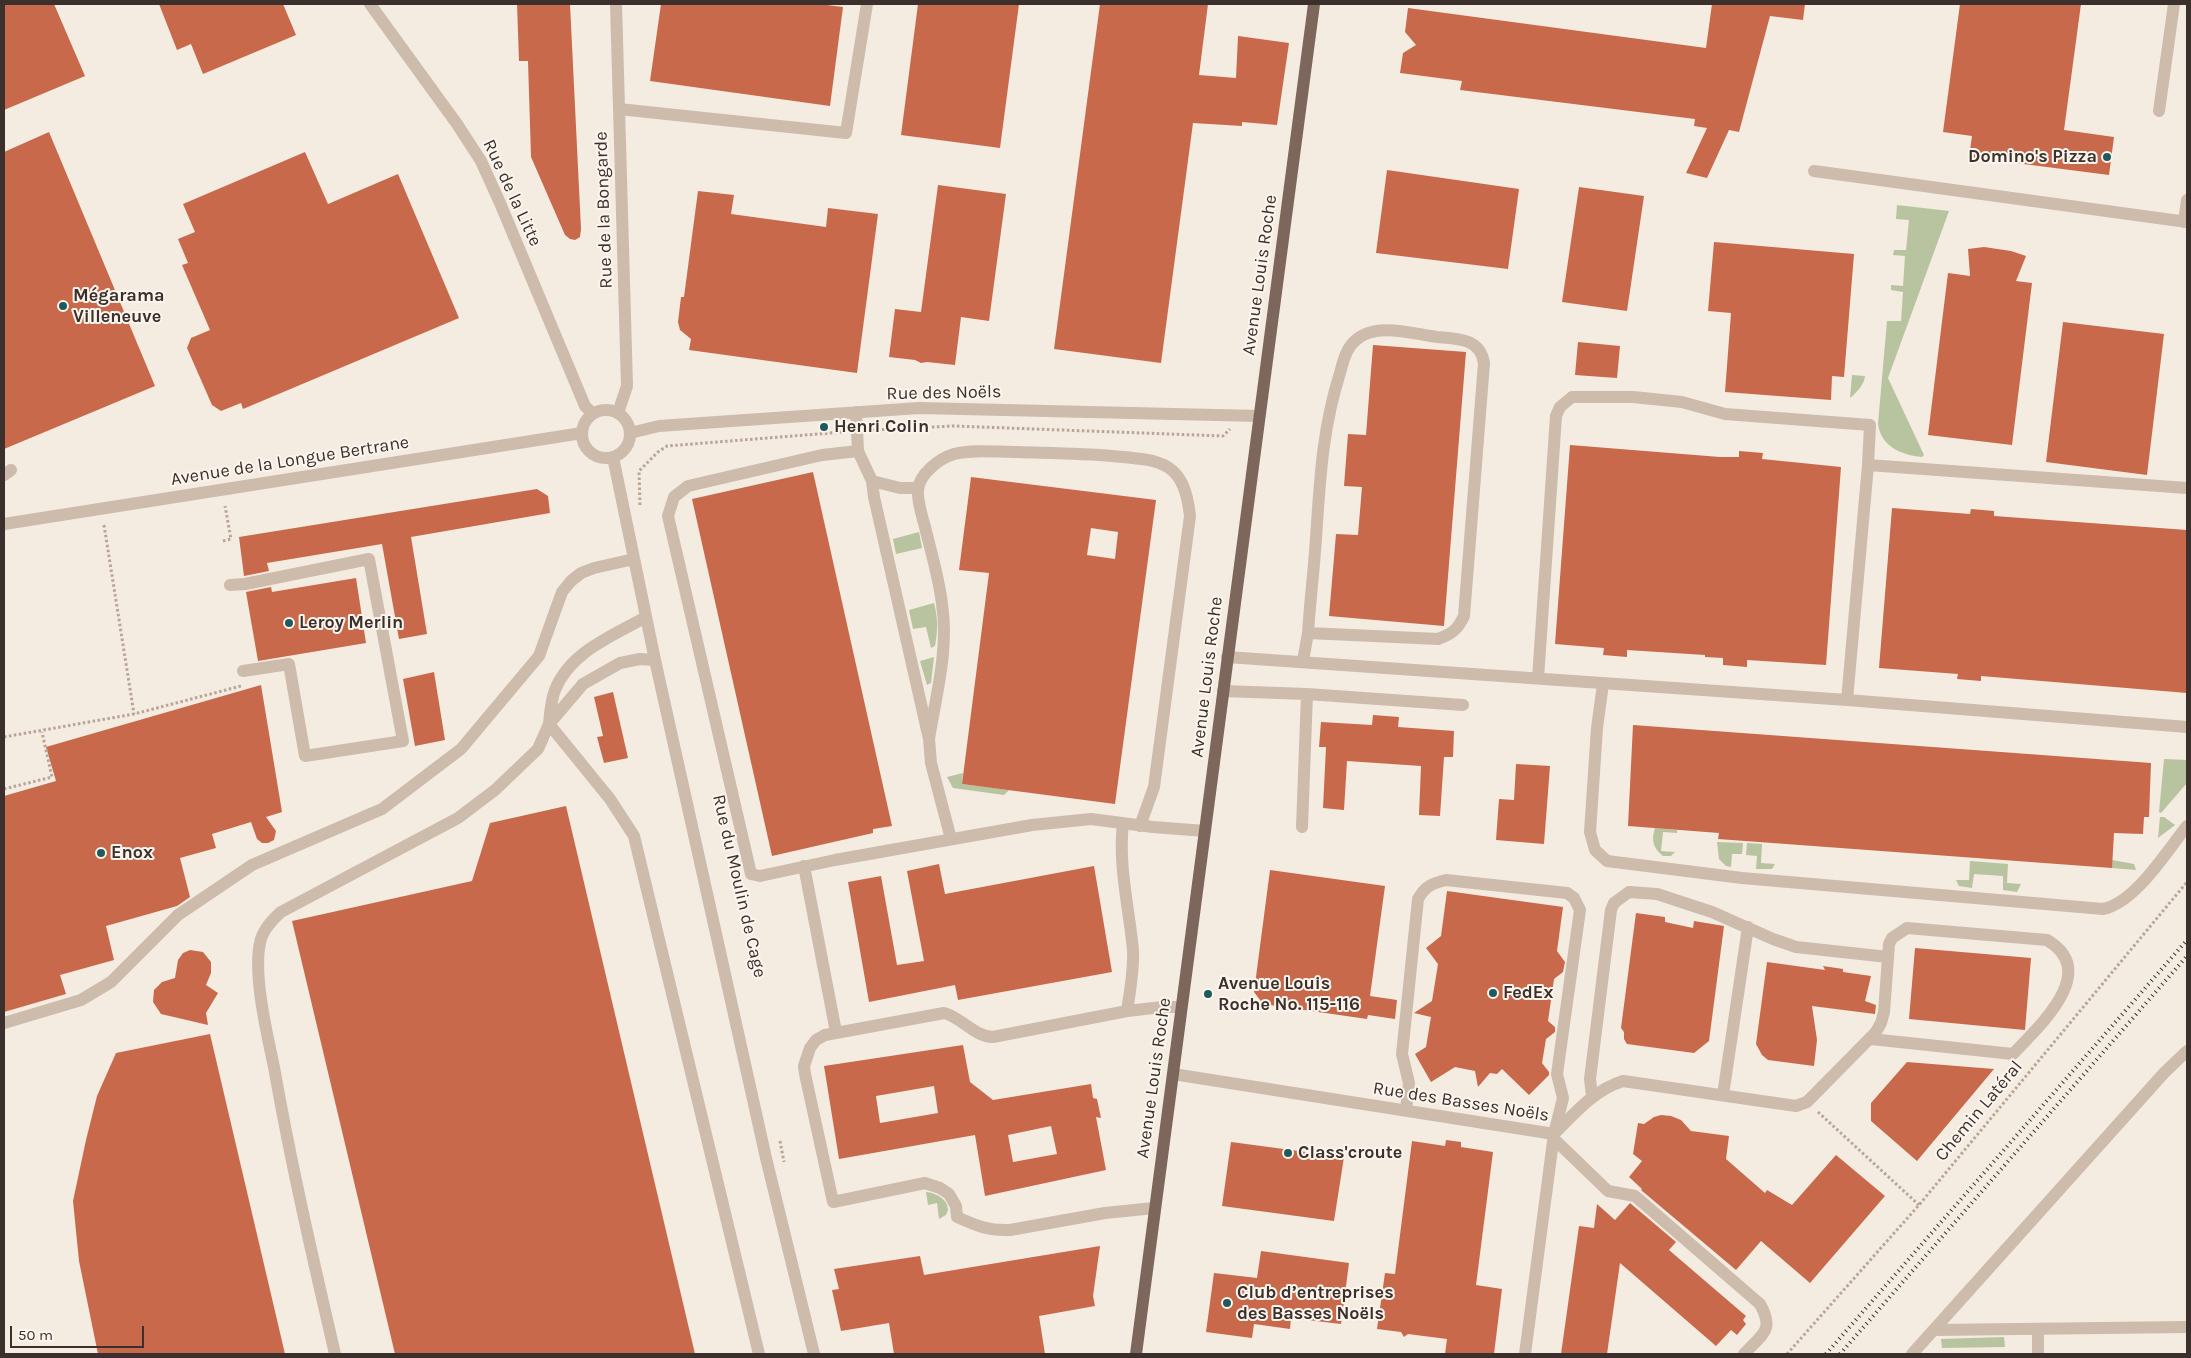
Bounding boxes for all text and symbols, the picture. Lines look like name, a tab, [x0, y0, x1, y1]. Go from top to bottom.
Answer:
street label: Rue de la Bongarde	[590, 131, 618, 289]
street label: Rue de la Litte	[478, 136, 546, 250]
place label: Domino's Pizza	[1968, 146, 2097, 168]
marker: Domino's Pizza	[2101, 151, 2113, 163]
street label: Avenue Louis Roche	[1238, 193, 1282, 357]
place label: Mégarama Villeneuve	[73, 285, 164, 328]
marker: Mégarama Villeneuve	[57, 300, 69, 312]
street label: Rue des Noëls	[886, 381, 1002, 405]
place label: Henri Colin	[834, 416, 929, 438]
marker: Henri Colin	[818, 421, 830, 433]
street label: Avenue de la Longue Bertrane	[169, 431, 411, 491]
street label: Avenue Louis Roche	[1186, 595, 1228, 759]
place label: Leroy Merlin	[299, 612, 403, 634]
marker: Leroy Merlin	[283, 617, 295, 629]
street label: Rue du Moulin de Cage	[707, 792, 771, 980]
place label: Enox	[111, 842, 153, 864]
marker: Enox	[95, 847, 107, 859]
place label: Avenue Louis Roche No. 115-116	[1218, 973, 1360, 1016]
place label: FedEx	[1503, 982, 1553, 1004]
marker: FedEx	[1487, 987, 1499, 999]
marker: Avenue Louis Roche No. 115-116	[1202, 988, 1214, 1000]
street label: Avenue Louis Roche	[1132, 996, 1176, 1160]
street label: Chemin Latéral	[1931, 1056, 2027, 1166]
street label: Rue des Basses Noëls	[1371, 1077, 1551, 1127]
place label: Class'croute	[1298, 1142, 1402, 1164]
marker: Class'croute	[1282, 1147, 1294, 1159]
place label: Club d’entreprises des Basses Noëls	[1237, 1282, 1394, 1325]
marker: Club d’entreprises des Basses Noëls	[1221, 1297, 1233, 1309]
scale bar	[12, 1316, 146, 1348]
text: 50 m	[18, 1326, 53, 1344]

